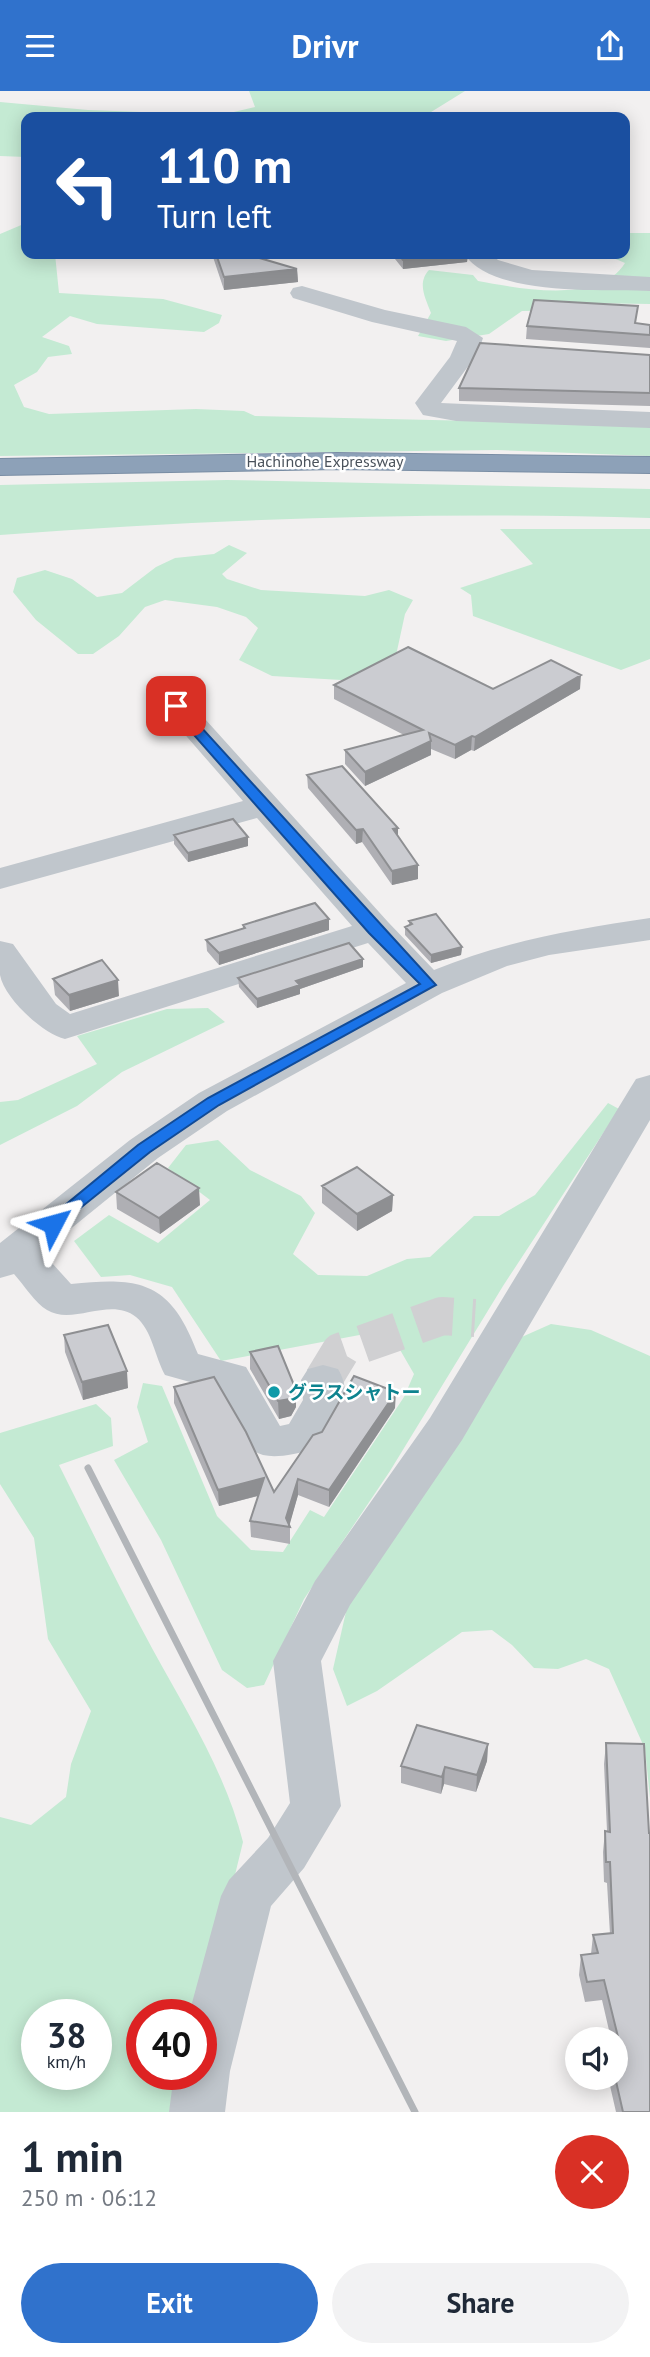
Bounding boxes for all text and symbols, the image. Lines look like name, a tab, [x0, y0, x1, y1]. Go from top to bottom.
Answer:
text: Drivr	[291, 25, 359, 67]
icon: menu	[21, 27, 59, 65]
icon: share	[591, 27, 629, 65]
text: 110 m	[157, 133, 292, 197]
icon: left	[42, 140, 133, 231]
text: Turn left	[157, 195, 272, 237]
street label: Hachinohe Expressway	[246, 451, 404, 471]
pin	[146, 676, 206, 736]
icon: arrive	[157, 687, 195, 725]
position arrow	[16, 1187, 90, 1261]
place label: グラスシャトー	[288, 1380, 421, 1404]
marker: グラスシャトー	[266, 1384, 282, 1400]
speed limit sign: 40	[126, 1999, 217, 2090]
text: 38	[47, 2012, 86, 2058]
map controls	[565, 2027, 628, 2090]
button: sound	[565, 2027, 628, 2090]
text: km/h	[47, 2050, 86, 2073]
text: 1 min	[21, 2129, 123, 2184]
button: close	[555, 2135, 629, 2209]
text: 250 m · 06:12	[21, 2183, 157, 2212]
button: Exit	[21, 2263, 318, 2343]
button: Share	[332, 2263, 629, 2343]

